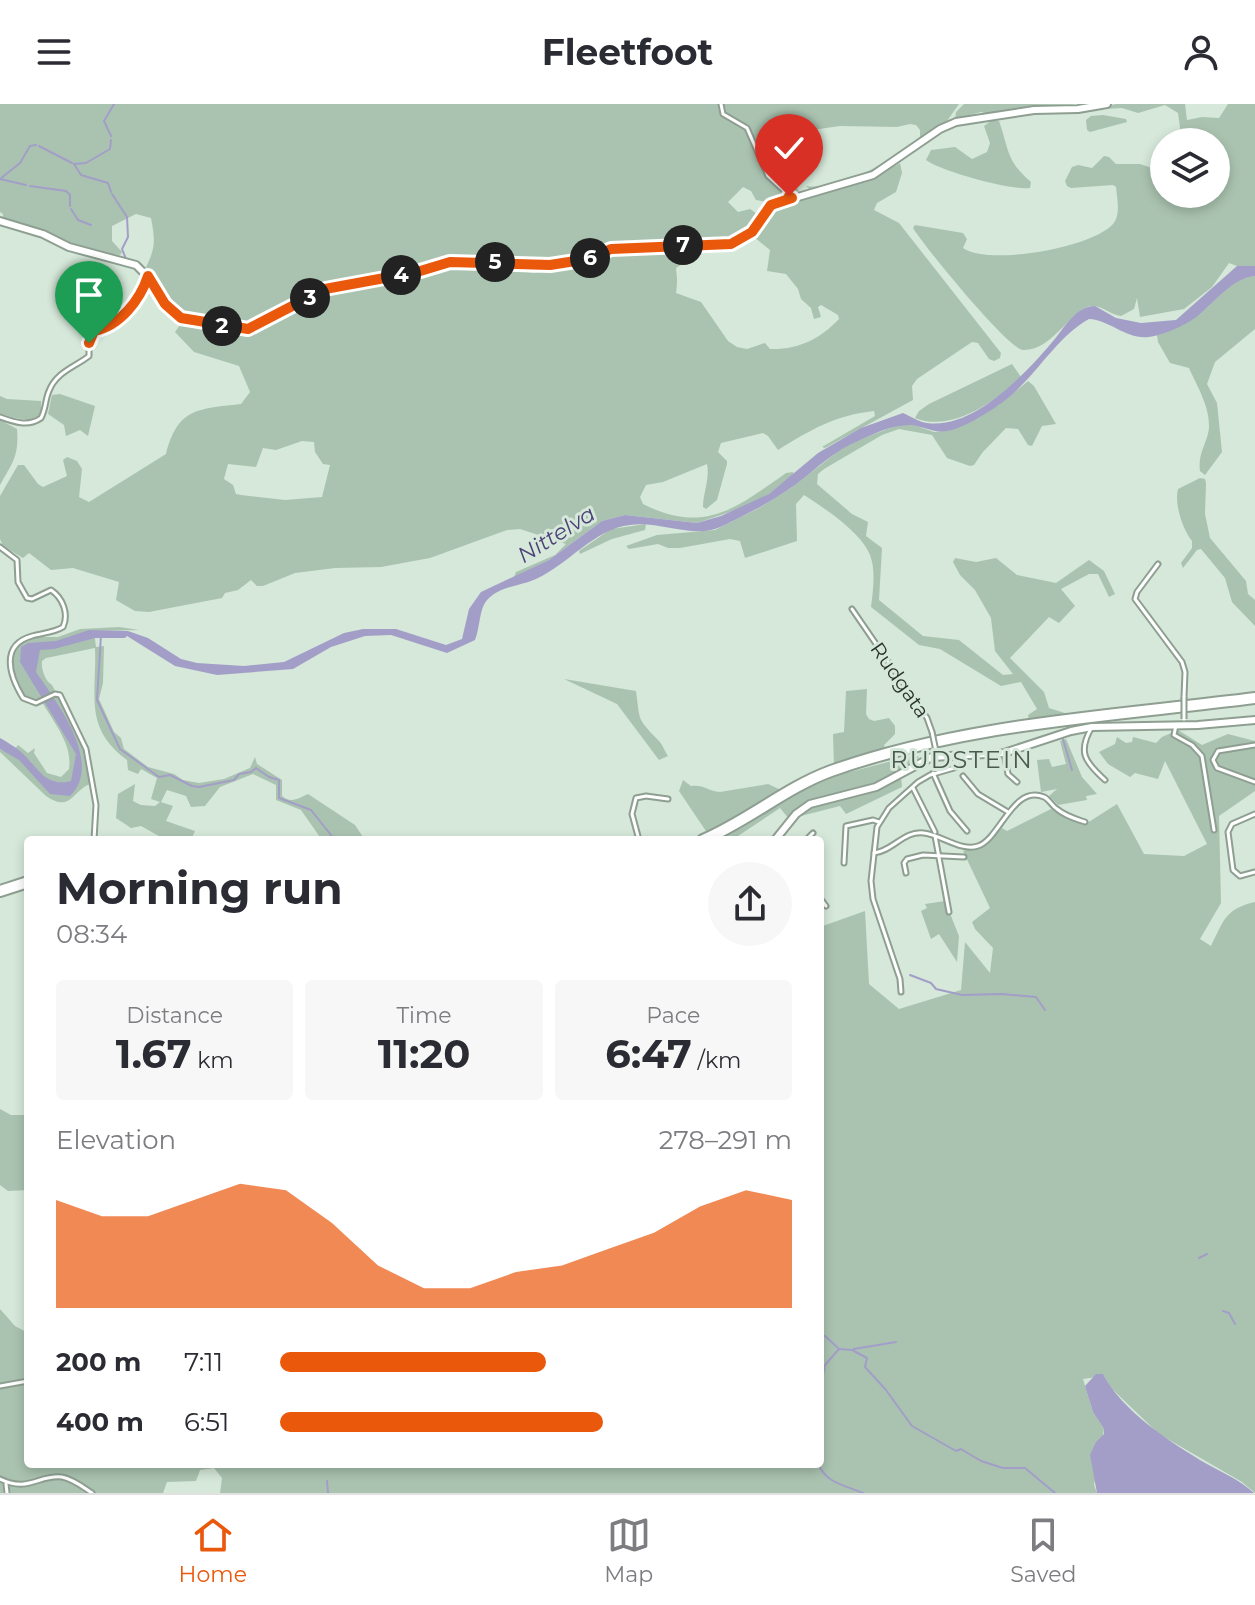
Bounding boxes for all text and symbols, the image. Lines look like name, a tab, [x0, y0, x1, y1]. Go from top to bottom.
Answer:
icon: menu	[32, 30, 76, 74]
text: Fleetfoot	[542, 30, 713, 74]
icon: person	[1179, 30, 1223, 74]
pin	[755, 114, 823, 196]
icon: check	[767, 126, 811, 170]
map controls	[1150, 128, 1230, 208]
button: layers	[1150, 128, 1230, 208]
pin: 7	[663, 225, 703, 265]
text: 7	[676, 231, 690, 258]
pin: 6	[570, 238, 610, 278]
pin: 5	[475, 242, 515, 282]
text: 6	[583, 244, 597, 271]
text: 5	[488, 248, 502, 275]
pin: 4	[381, 255, 421, 295]
pin	[55, 261, 123, 343]
text: 4	[393, 261, 409, 288]
icon: arrive	[67, 273, 111, 317]
pin: 3	[290, 278, 330, 318]
text: 3	[303, 284, 317, 311]
pin: 2	[202, 306, 242, 346]
text: 2	[216, 312, 228, 339]
water label: Nittelva	[512, 500, 600, 569]
street label: Rudgata	[865, 638, 935, 722]
district label: RUDSTEIN	[890, 745, 1034, 774]
text: Morning run	[56, 861, 343, 915]
button: share	[708, 862, 792, 946]
text: 08:34	[56, 918, 127, 950]
text: Distance	[126, 1002, 223, 1029]
text: Time	[396, 1002, 452, 1029]
text: Pace	[646, 1002, 700, 1029]
text: 1.67	[116, 1029, 192, 1078]
text: 11:20	[378, 1029, 470, 1078]
text: 6:47	[605, 1029, 692, 1078]
text: km	[192, 1047, 234, 1074]
text: /km	[692, 1047, 741, 1074]
text: Elevation	[56, 1124, 176, 1156]
text: 278–291 m	[659, 1124, 792, 1156]
text: 200 m	[56, 1346, 141, 1378]
text: 7:11	[184, 1346, 223, 1378]
text: 400 m	[56, 1406, 144, 1438]
text: 6:51	[184, 1406, 229, 1438]
tab: Home	[179, 1513, 247, 1588]
tab: Map	[604, 1513, 653, 1588]
tab: Saved	[1010, 1513, 1076, 1588]

